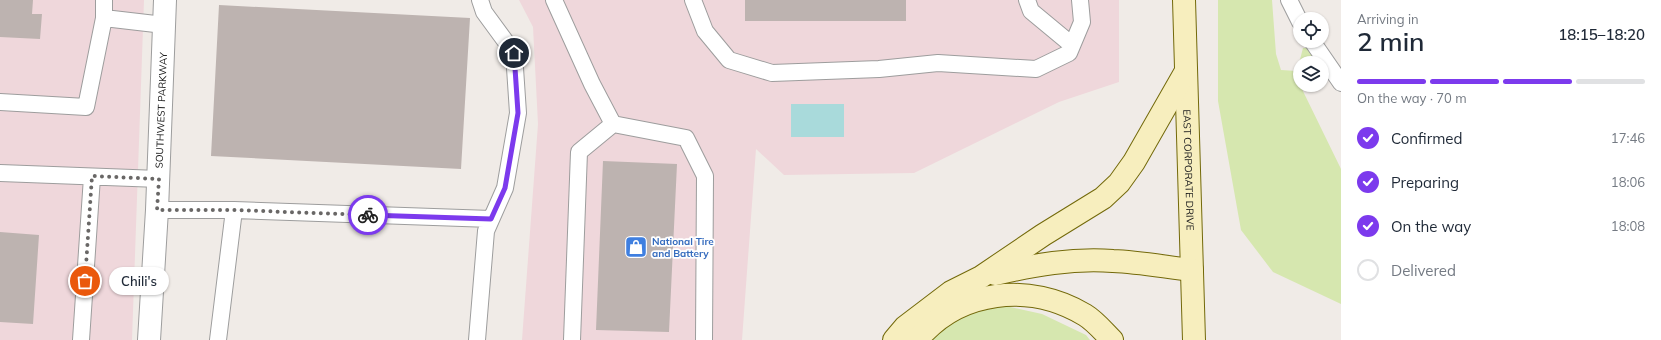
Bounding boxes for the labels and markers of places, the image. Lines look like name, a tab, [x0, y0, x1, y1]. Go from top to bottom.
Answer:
pin	[497, 36, 531, 70]
shop icon: National Tire and Battery	[623, 234, 649, 260]
place label: National Tire and Battery	[652, 235, 714, 260]
pin	[68, 264, 102, 298]
callout: Chili's	[109, 267, 169, 295]

